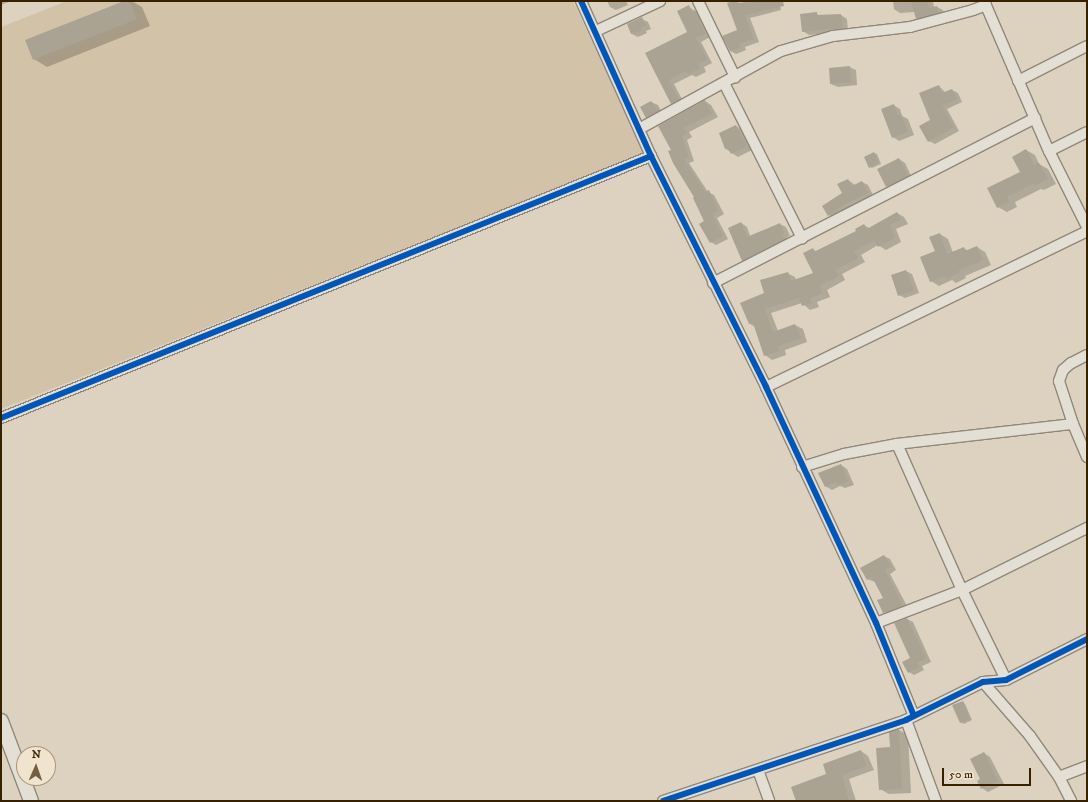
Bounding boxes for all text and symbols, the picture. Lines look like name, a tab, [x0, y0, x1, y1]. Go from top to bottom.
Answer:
north arrow	[16, 746, 56, 786]
text: N	[32, 748, 41, 762]
scale bar	[944, 760, 1033, 786]
text: 50 m	[949, 767, 973, 782]

